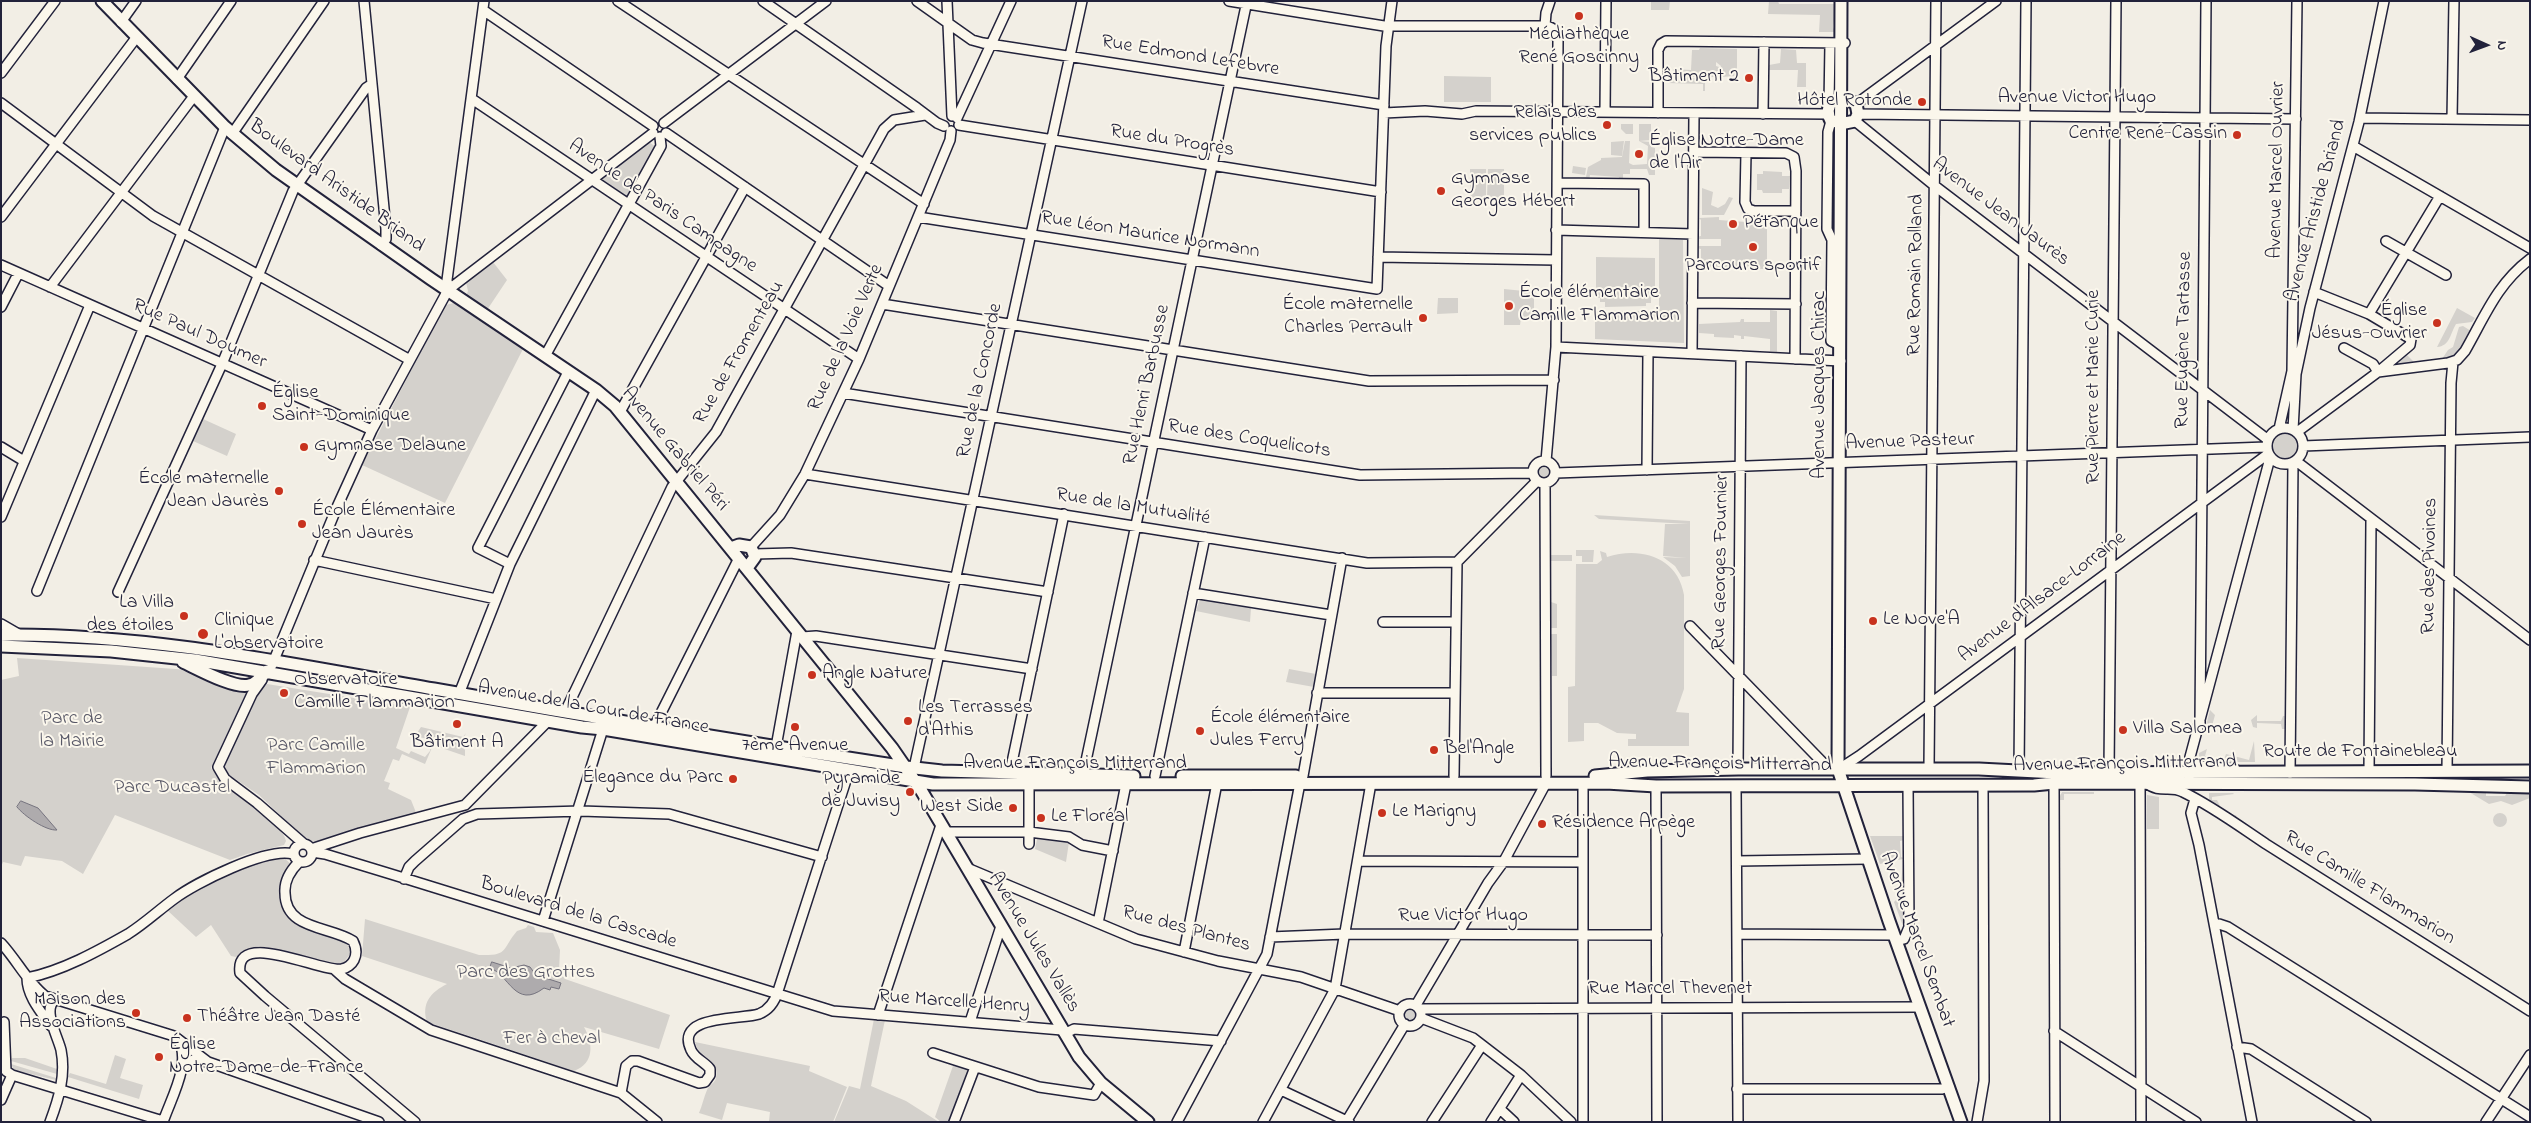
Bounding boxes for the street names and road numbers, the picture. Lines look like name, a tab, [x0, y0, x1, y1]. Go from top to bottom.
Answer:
street label: Rue Edmond Lefebvre	[1099, 31, 1281, 83]
street label: Avenue Marcel Ouvrier	[2264, 81, 2292, 259]
street label: Avenue Victor Hugo	[1998, 87, 2156, 111]
street label: Boulevard Aristide Briand	[243, 115, 429, 259]
street label: Avenue Aristide Briand	[2281, 117, 2353, 305]
street label: Rue du Progrès	[1108, 120, 1236, 164]
street label: Avenue de Paris Campagne	[563, 135, 761, 279]
street label: Avenue Jean Jaurès	[1926, 153, 2074, 273]
street label: Rue Romain Rolland	[1904, 194, 1930, 356]
street label: Rue Léon Maurice Normann	[1039, 207, 1261, 265]
street label: Rue Eugène Tartasse	[2171, 251, 2199, 429]
street label: Rue de la Voie Verte	[804, 261, 890, 415]
street label: Rue de Fromenteau	[689, 277, 791, 429]
street label: Rue Pierre et Marie Curie	[2083, 290, 2107, 484]
street label: Avenue Jacques Chirac	[1809, 291, 1833, 479]
street label: Rue Paul Doumer	[128, 295, 270, 375]
street label: Rue de la Concorde	[953, 301, 1009, 461]
street label: Rue Henri Barbusse	[1119, 303, 1177, 467]
street label: Avenue Gabriel Péri	[615, 383, 733, 517]
street label: Rue des Coquelicots	[1166, 415, 1332, 465]
street label: Avenue Pasteur	[1845, 429, 1975, 457]
street label: Rue Georges Fournier	[1708, 474, 1736, 650]
street label: Rue de la Mutualité	[1054, 484, 1212, 532]
street label: Rue des Pivoines	[2418, 498, 2444, 634]
street label: Avenue d'Alsace-Lorraine	[1955, 527, 2131, 669]
street label: Avenue de la Cour de France	[476, 677, 710, 741]
street label: Route de Fontainebleau	[2263, 741, 2457, 765]
street label: Avenue François Mitterrand	[1608, 751, 1832, 779]
street label: Avenue François Mitterrand	[2013, 751, 2237, 779]
street label: Avenue François Mitterrand	[963, 753, 1187, 777]
street label: Rue Camille Flammarion	[2279, 827, 2459, 951]
street label: Avenue Marcel Sembat	[1873, 849, 1959, 1031]
street label: Avenue Jules Vallès	[982, 868, 1084, 1018]
street label: Boulevard de la Cascade	[477, 873, 679, 955]
street label: Rue des Plantes	[1119, 901, 1253, 959]
street label: Rue Victor Hugo	[1398, 905, 1528, 929]
street label: Rue Marcel Thevenet	[1588, 978, 1752, 1002]
street label: Rue Marcelle Henry	[877, 986, 1031, 1020]

